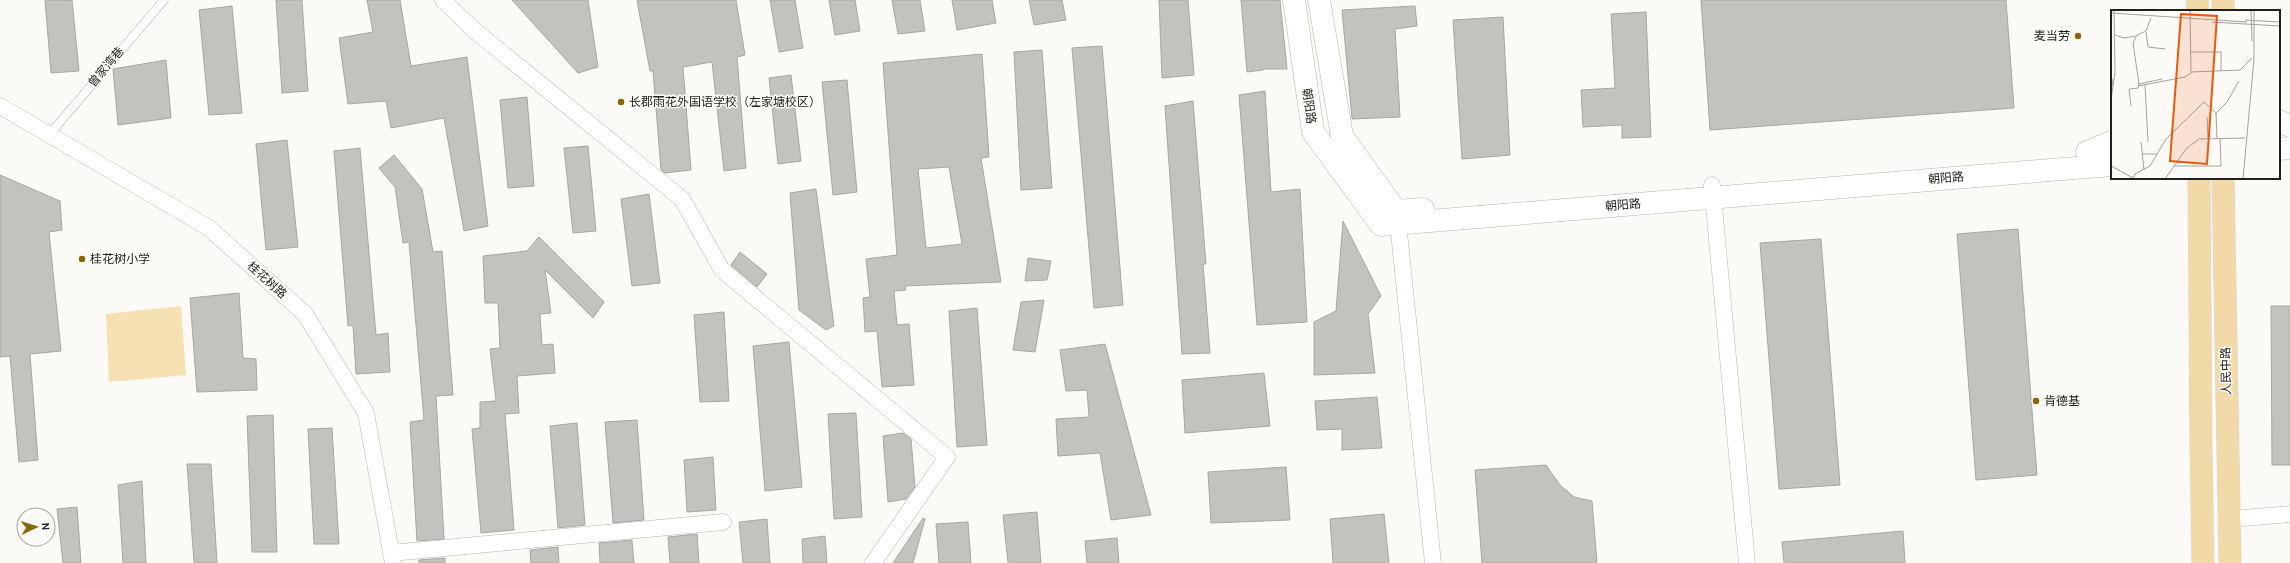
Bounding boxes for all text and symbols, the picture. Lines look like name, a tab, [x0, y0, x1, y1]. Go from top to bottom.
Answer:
inset map	[2111, 10, 2280, 179]
place label: 麦当劳	[2034, 29, 2070, 43]
marker: 麦当劳	[2073, 31, 2083, 41]
street label: 曾家湾巷	[85, 44, 127, 90]
street label: 朝阳路	[1300, 87, 1318, 125]
place label: 长郡雨花外国语学校（左家塘校区）	[629, 95, 821, 109]
marker: 长郡雨花外国语学校（左家塘校区）	[616, 97, 626, 107]
street label: 朝阳路	[1927, 169, 1965, 187]
street label: 朝阳路	[1604, 196, 1642, 214]
place label: 桂花树小学	[90, 252, 150, 266]
marker: 桂花树小学	[77, 254, 87, 264]
street label: 桂花树路	[244, 259, 290, 301]
street label: 人民中路	[2219, 347, 2233, 395]
place label: 肯德基	[2044, 394, 2080, 408]
marker: 肯德基	[2031, 396, 2041, 406]
north arrow	[16, 507, 56, 547]
text: N	[39, 522, 52, 531]

